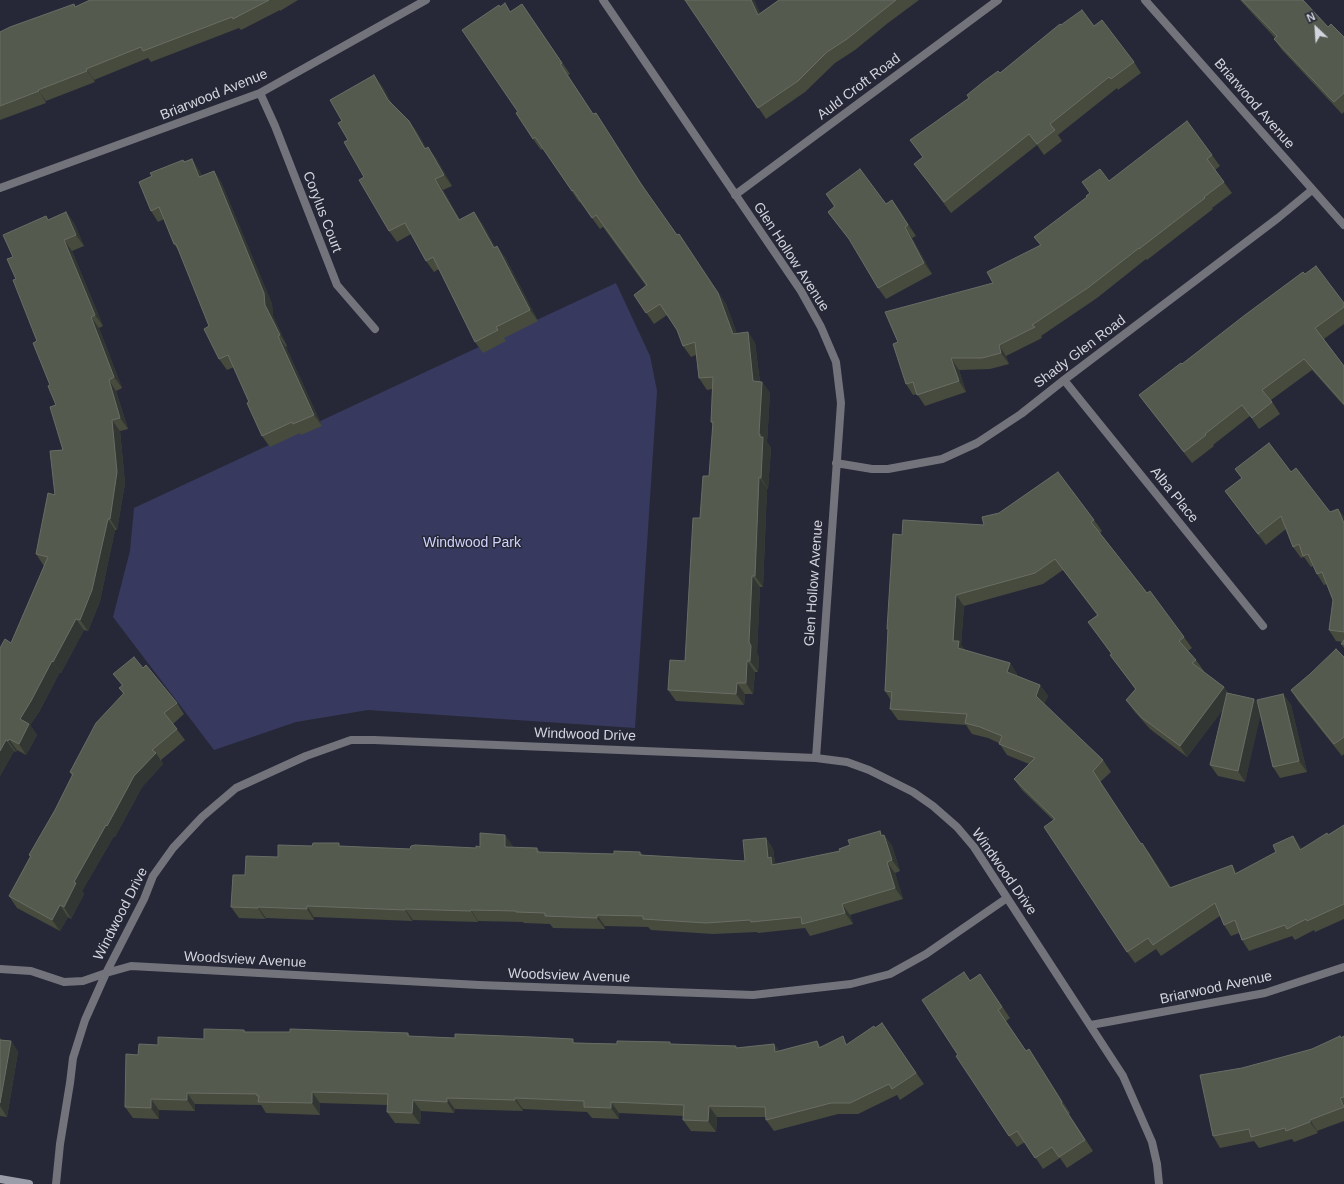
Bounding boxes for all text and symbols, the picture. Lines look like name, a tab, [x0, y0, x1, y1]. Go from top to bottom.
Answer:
north arrow	[1296, 8, 1336, 48]
text: N	[1305, 10, 1317, 24]
street label: Auld Croft Road	[814, 50, 904, 124]
street label: Briarwood Avenue	[1210, 55, 1298, 153]
street label: Briarwood Avenue	[158, 66, 270, 124]
street label: Corylus Court	[299, 169, 345, 255]
street label: Glen Hollow Avenue	[749, 199, 833, 315]
street label: Shady Glen Road	[1031, 312, 1129, 392]
street label: Alba Place	[1146, 464, 1202, 526]
street label: Glen Hollow Avenue	[801, 519, 827, 647]
park label: Windwood Park	[423, 535, 521, 551]
street label: Windwood Drive	[534, 725, 636, 745]
street label: Windwood Drive	[968, 825, 1040, 919]
street label: Windwood Drive	[90, 865, 152, 963]
street label: Woodsview Avenue	[183, 948, 307, 972]
street label: Woodsview Avenue	[508, 965, 630, 987]
street label: Briarwood Avenue	[1158, 968, 1274, 1008]

